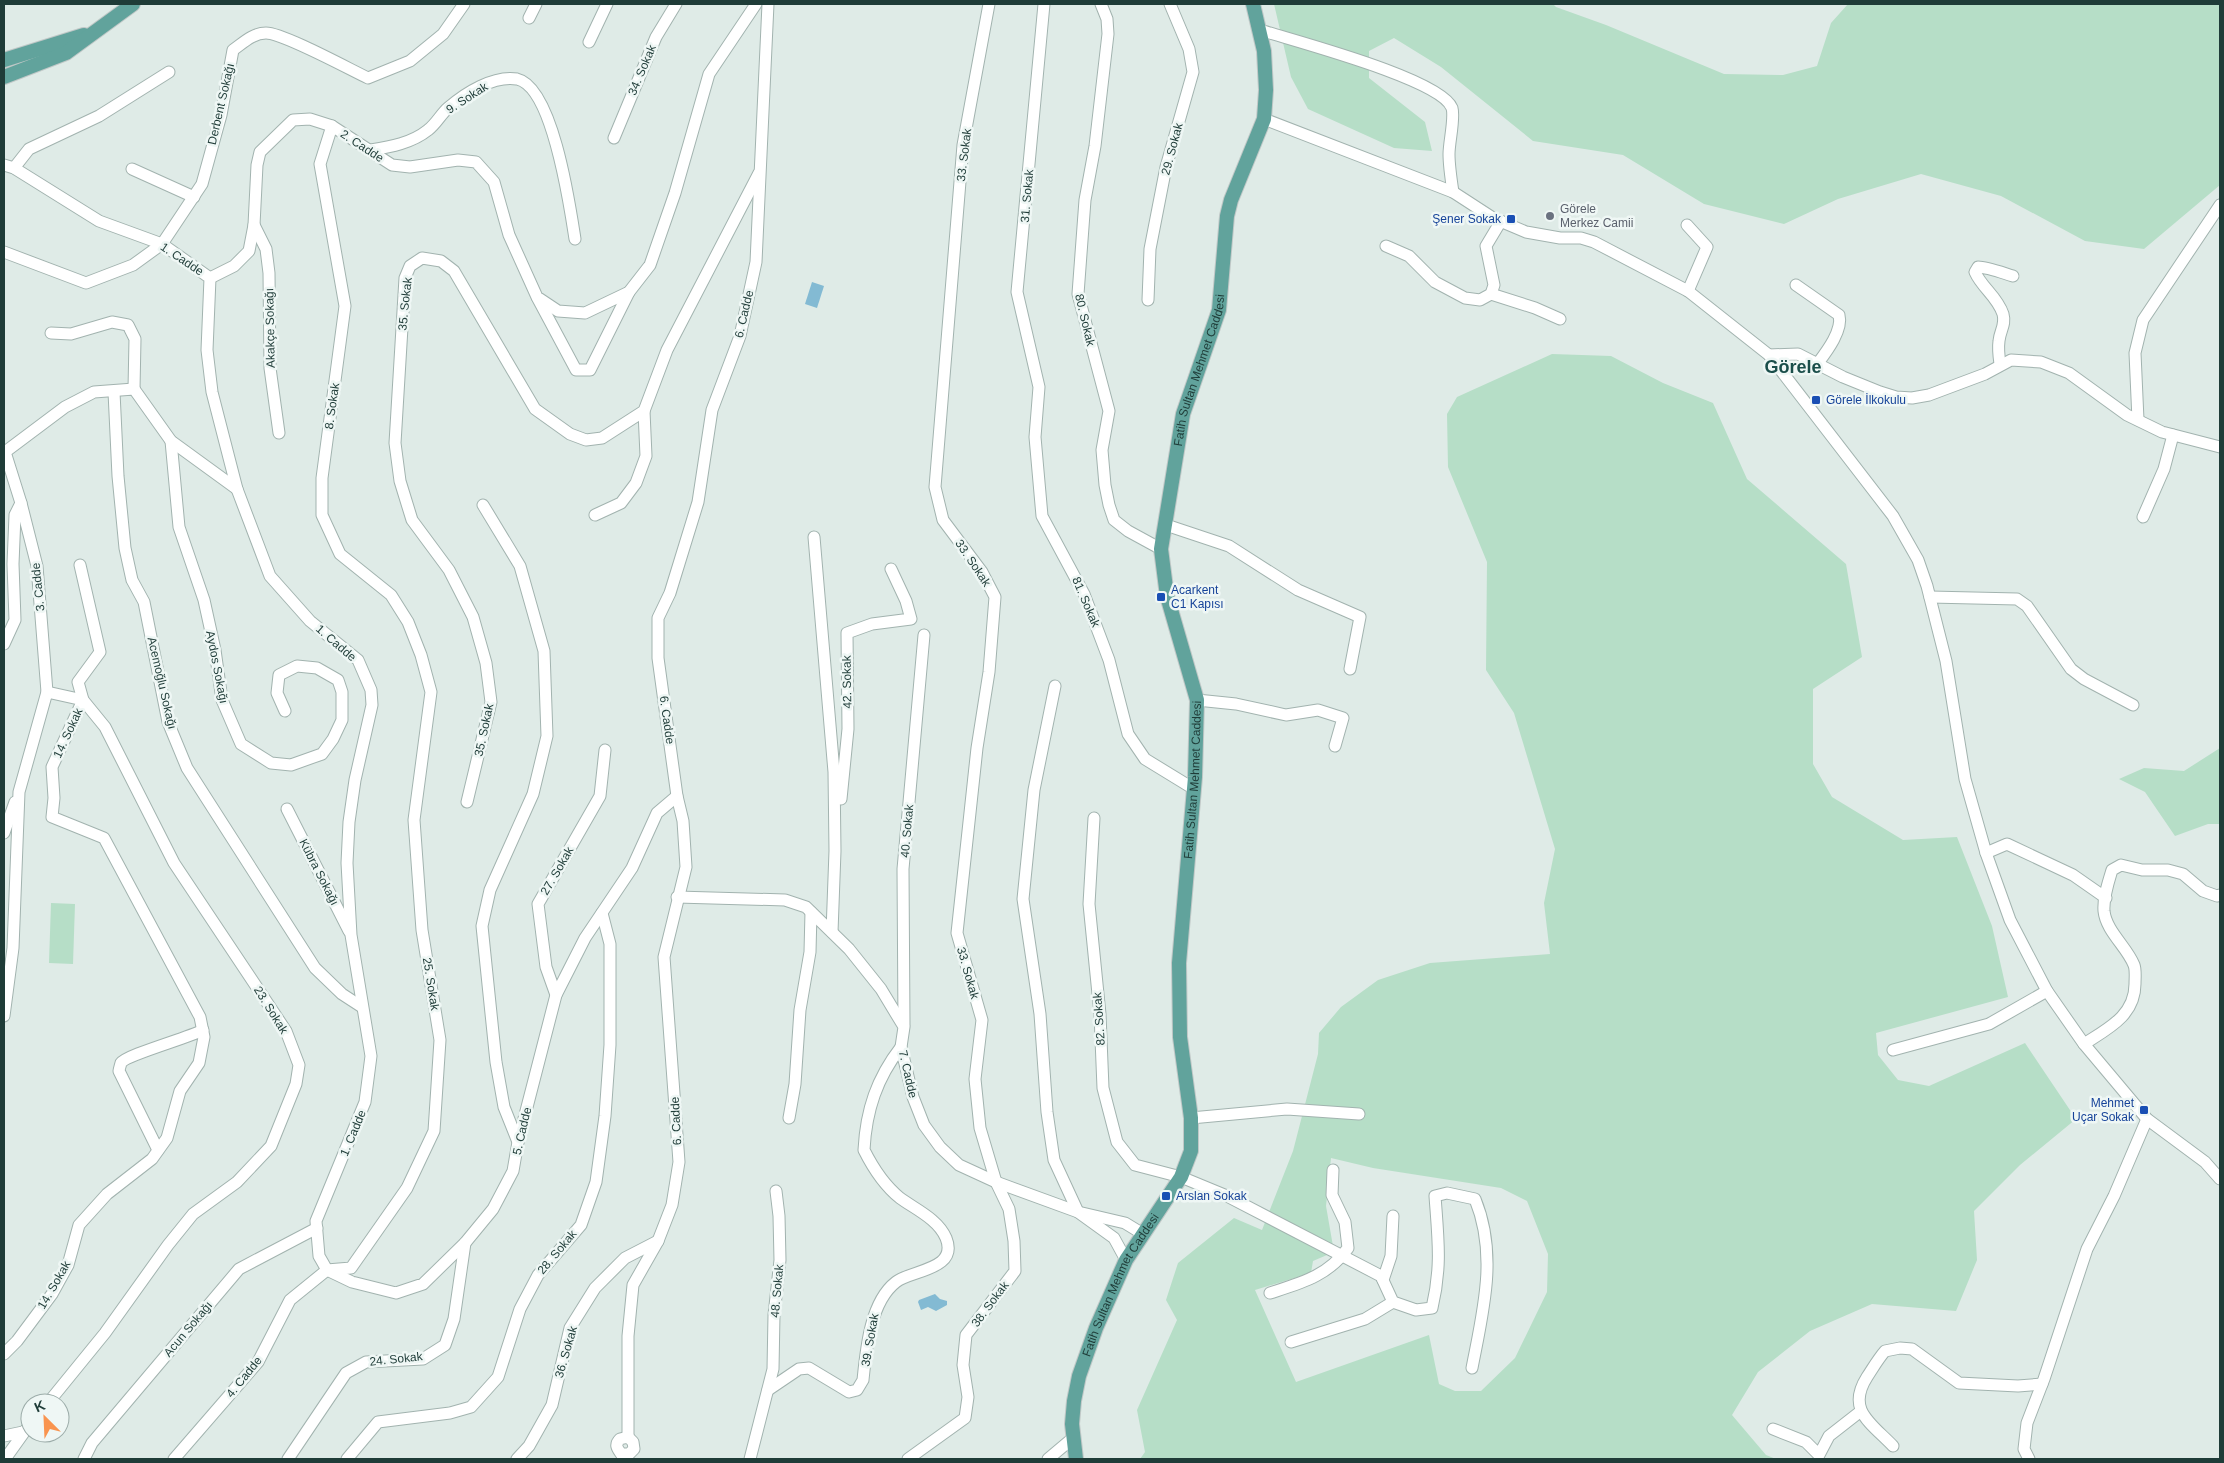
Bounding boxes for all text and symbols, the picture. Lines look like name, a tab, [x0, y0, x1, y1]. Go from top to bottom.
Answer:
street label: 34. Sokak	[625, 42, 659, 97]
street label: Derbent Sokağı	[205, 62, 237, 146]
street label: 9. Sokak	[444, 79, 491, 117]
street label: 29. Sokak	[1158, 120, 1186, 177]
street label: 2. Cadde	[338, 127, 387, 165]
street label: 33. Sokak	[954, 127, 974, 182]
street label: 31. Sokak	[1018, 168, 1036, 223]
place label: Görele Merkez Camii	[1560, 202, 1633, 230]
marker: Görele Merkez Camii	[1544, 210, 1556, 222]
place label: Şener Sokak	[1432, 212, 1502, 226]
marker: Şener Sokak	[1505, 213, 1517, 225]
street label: 1. Cadde	[158, 240, 206, 279]
street label: 35. Sokak	[395, 276, 415, 331]
street label: Akakçe Sokağı	[262, 288, 278, 368]
street label: 6. Cadde	[732, 288, 756, 339]
street label: 80. Sokak	[1072, 292, 1098, 349]
street label: Fatih Sultan Mehmet Caddesi	[1171, 294, 1227, 447]
district label: Görele	[1764, 357, 1822, 377]
street label: 8. Sokak	[322, 381, 342, 430]
place label: Görele İlkokulu	[1826, 393, 1906, 407]
marker: Görele İlkokulu	[1810, 394, 1822, 406]
street label: 33. Sokak	[952, 537, 994, 590]
street label: 3. Cadde	[28, 562, 48, 612]
street label: 81. Sokak	[1069, 575, 1103, 630]
place label: Acarkent C1 Kapısı	[1171, 583, 1224, 611]
marker: Acarkent C1 Kapısı	[1155, 591, 1167, 603]
street label: 1. Cadde	[313, 622, 359, 664]
street label: Aydos Sokağı	[203, 629, 231, 705]
street label: Acemoğlu Sokağı	[145, 636, 179, 730]
street label: 42. Sokak	[840, 654, 854, 709]
street label: 6. Cadde	[657, 695, 677, 745]
street label: 35. Sokak	[472, 701, 497, 758]
street label: Fatih Sultan Mehmet Caddesi	[1181, 701, 1204, 859]
street label: 14. Sokak	[50, 705, 86, 760]
street label: 40. Sokak	[898, 803, 916, 858]
street label: Kübra Sokağı	[296, 836, 342, 908]
street label: 27. Sokak	[538, 844, 577, 898]
street label: 33. Sokak	[954, 945, 982, 1002]
street label: 25. Sokak	[420, 957, 442, 1012]
street label: 23. Sokak	[251, 984, 292, 1037]
street label: 82. Sokak	[1090, 991, 1108, 1046]
street label: 7. Cadde	[896, 1049, 920, 1100]
street label: 6. Cadde	[668, 1096, 684, 1146]
place label: Mehmet Uçar Sokak	[2072, 1096, 2135, 1124]
marker: Mehmet Uçar Sokak	[2138, 1104, 2150, 1116]
street label: 5. Cadde	[510, 1105, 534, 1156]
street label: 1. Cadde	[337, 1108, 369, 1158]
place label: Arslan Sokak	[1176, 1189, 1248, 1203]
marker: Arslan Sokak	[1160, 1190, 1172, 1202]
street label: Fatih Sultan Mehmet Caddesi	[1079, 1211, 1162, 1359]
street label: 28. Sokak	[534, 1226, 580, 1277]
street label: 14. Sokak	[35, 1258, 74, 1312]
street label: 48. Sokak	[768, 1263, 786, 1318]
street label: 38. Sokak	[968, 1278, 1012, 1330]
street label: Acun Sokağı	[161, 1298, 215, 1360]
street label: 39. Sokak	[858, 1312, 882, 1367]
street label: 36. Sokak	[552, 1323, 580, 1380]
street label: 24. Sokak	[369, 1349, 424, 1369]
street label: 4. Cadde	[223, 1353, 265, 1400]
north arrow	[20, 1393, 70, 1443]
text: K	[32, 1397, 48, 1415]

